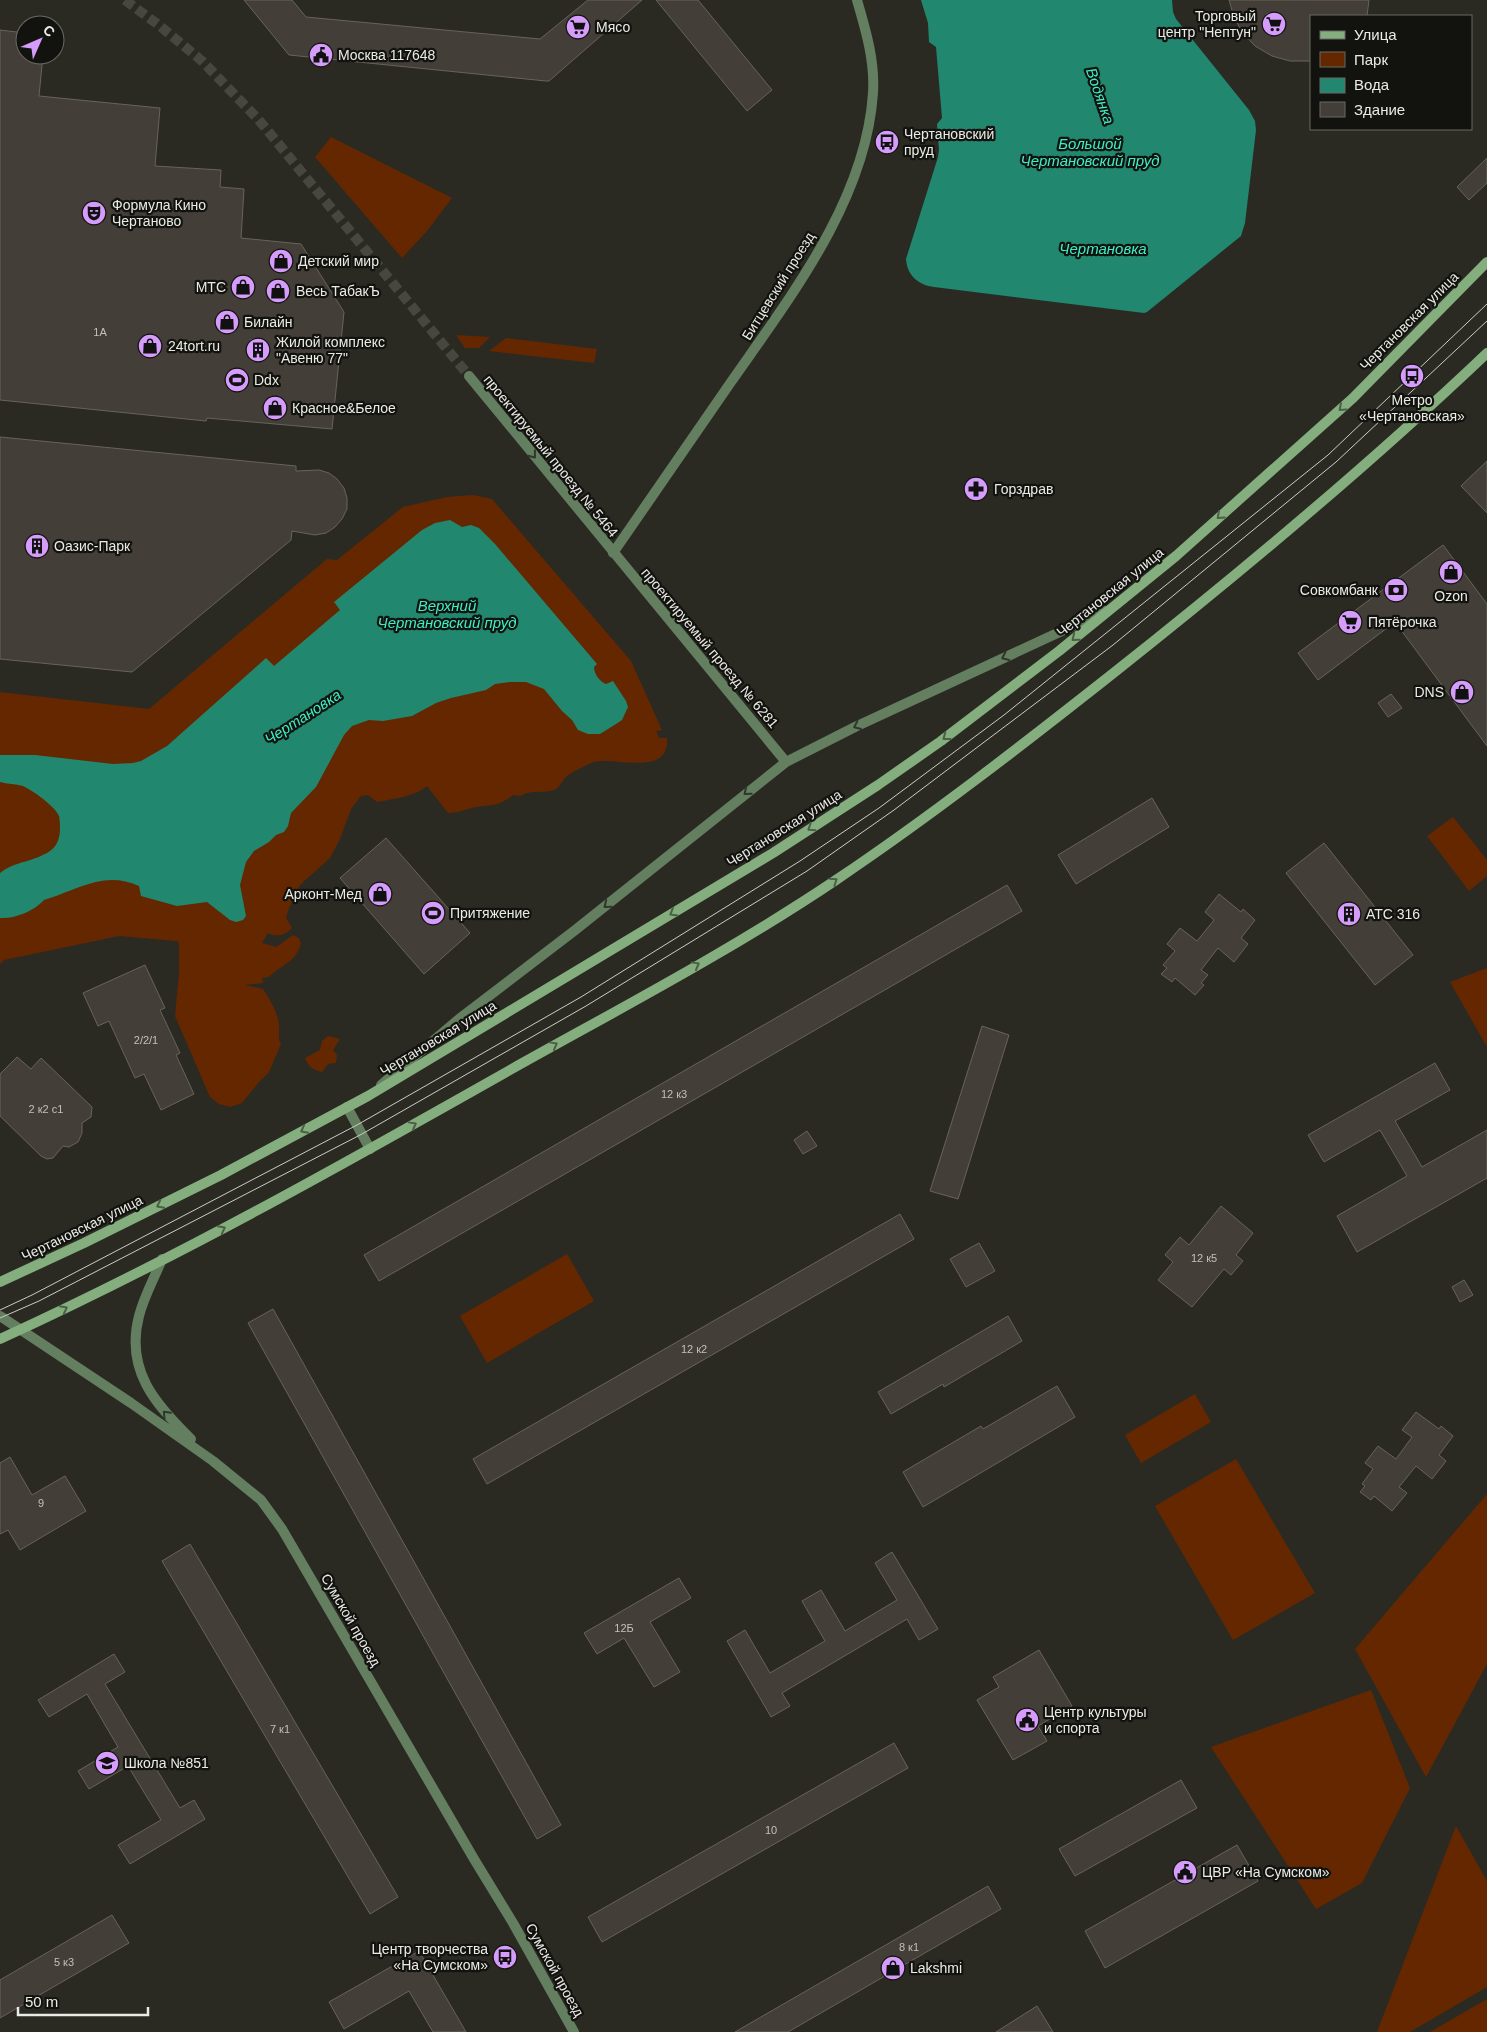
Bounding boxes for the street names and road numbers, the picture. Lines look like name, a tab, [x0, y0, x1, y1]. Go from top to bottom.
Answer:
street label: Битцевский проезд	[738, 229, 818, 343]
street label: Чертановская улица	[1356, 268, 1462, 374]
street label: проектируемый проезд № 5464	[481, 372, 622, 540]
street label: Чертановская улица	[1053, 544, 1167, 640]
street label: проектируемый проезд № 6281	[638, 565, 782, 731]
street label: Чертановская улица	[724, 786, 845, 870]
street label: Чертановская улица	[377, 997, 499, 1079]
street label: Чертановская улица	[19, 1192, 145, 1264]
street label: Сумской проезд	[318, 1571, 384, 1669]
street label: Сумской проезд	[523, 1921, 587, 2019]

